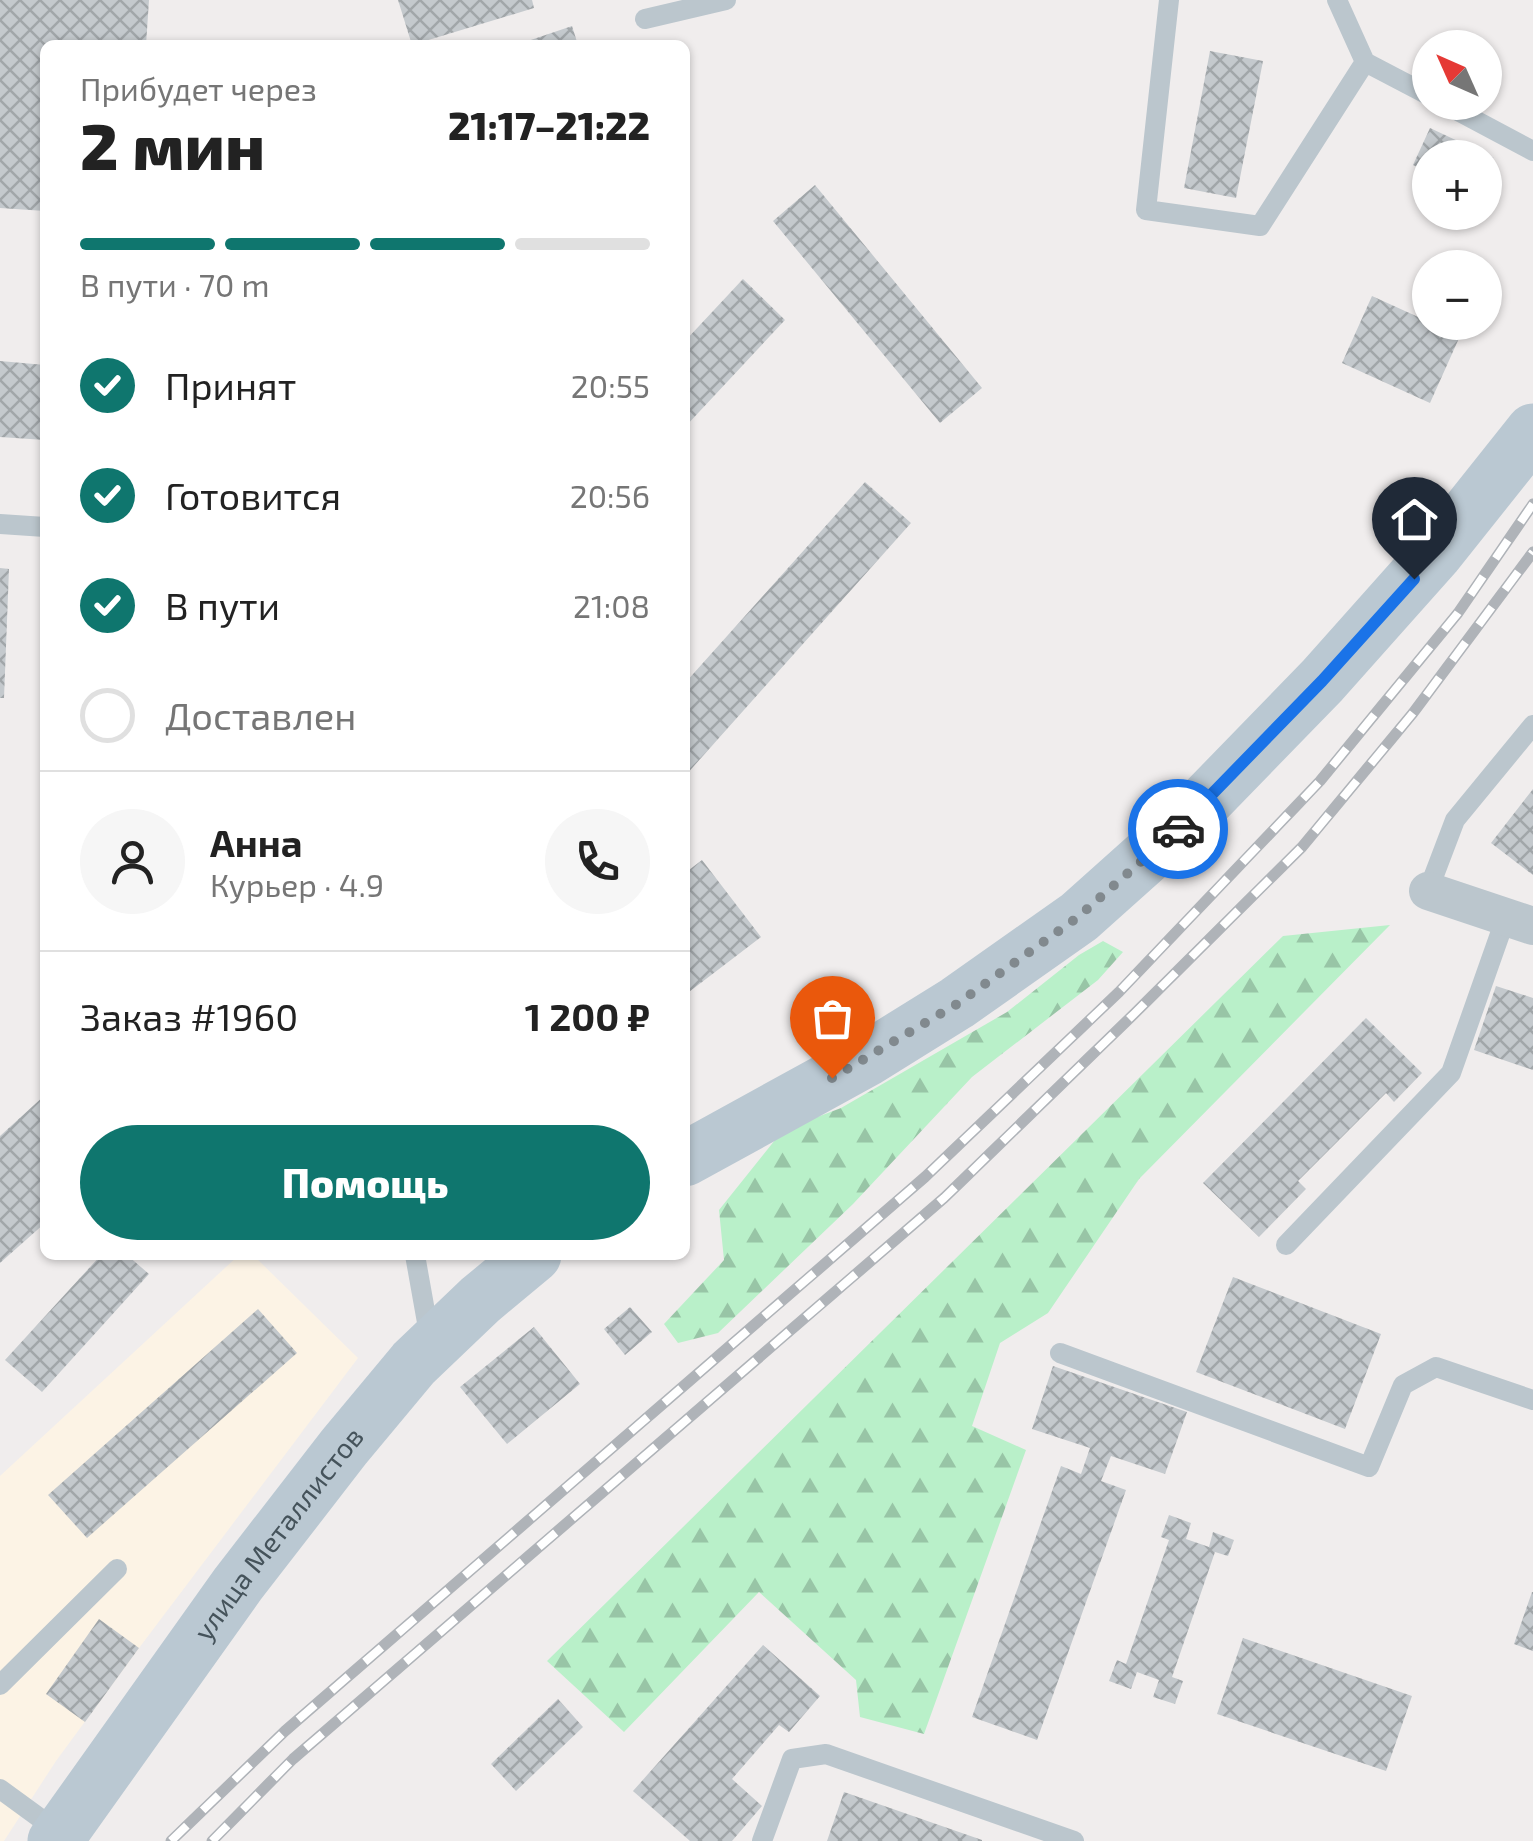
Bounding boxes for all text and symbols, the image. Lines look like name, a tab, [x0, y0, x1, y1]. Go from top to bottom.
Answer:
north arrow	[1412, 30, 1502, 120]
map controls	[1412, 30, 1502, 340]
text: Прибудет через	[80, 69, 317, 107]
text: 21:17–21:22	[448, 102, 650, 148]
text: 2 мин	[80, 105, 265, 183]
button: +	[1412, 140, 1502, 230]
button: −	[1412, 250, 1502, 340]
text: В пути · 70 m	[80, 265, 270, 303]
icon: check	[80, 358, 135, 413]
text: Принят	[165, 362, 296, 408]
text: 20:55	[571, 366, 650, 404]
icon: check	[80, 468, 135, 523]
text: Готовится	[165, 472, 341, 518]
text: 20:56	[570, 476, 650, 514]
pin	[1372, 477, 1457, 580]
icon: home	[1387, 492, 1442, 547]
icon: check	[80, 578, 135, 633]
text: В пути	[165, 582, 280, 628]
text: 21:08	[573, 586, 650, 624]
text: Доставлен	[165, 692, 356, 738]
courier	[1128, 779, 1228, 879]
icon: car	[1151, 802, 1206, 857]
button: person	[80, 809, 185, 914]
button: phone	[545, 809, 650, 914]
text: Анна	[210, 819, 303, 865]
text: Курьер · 4.9	[210, 865, 384, 903]
pin	[790, 976, 875, 1079]
icon: bag	[805, 991, 860, 1046]
text: Заказ #1960	[80, 993, 298, 1039]
text: 1 200 ₽	[525, 993, 650, 1039]
button: Помощь	[80, 1125, 650, 1240]
street label: улица Металлистов	[185, 1419, 370, 1646]

